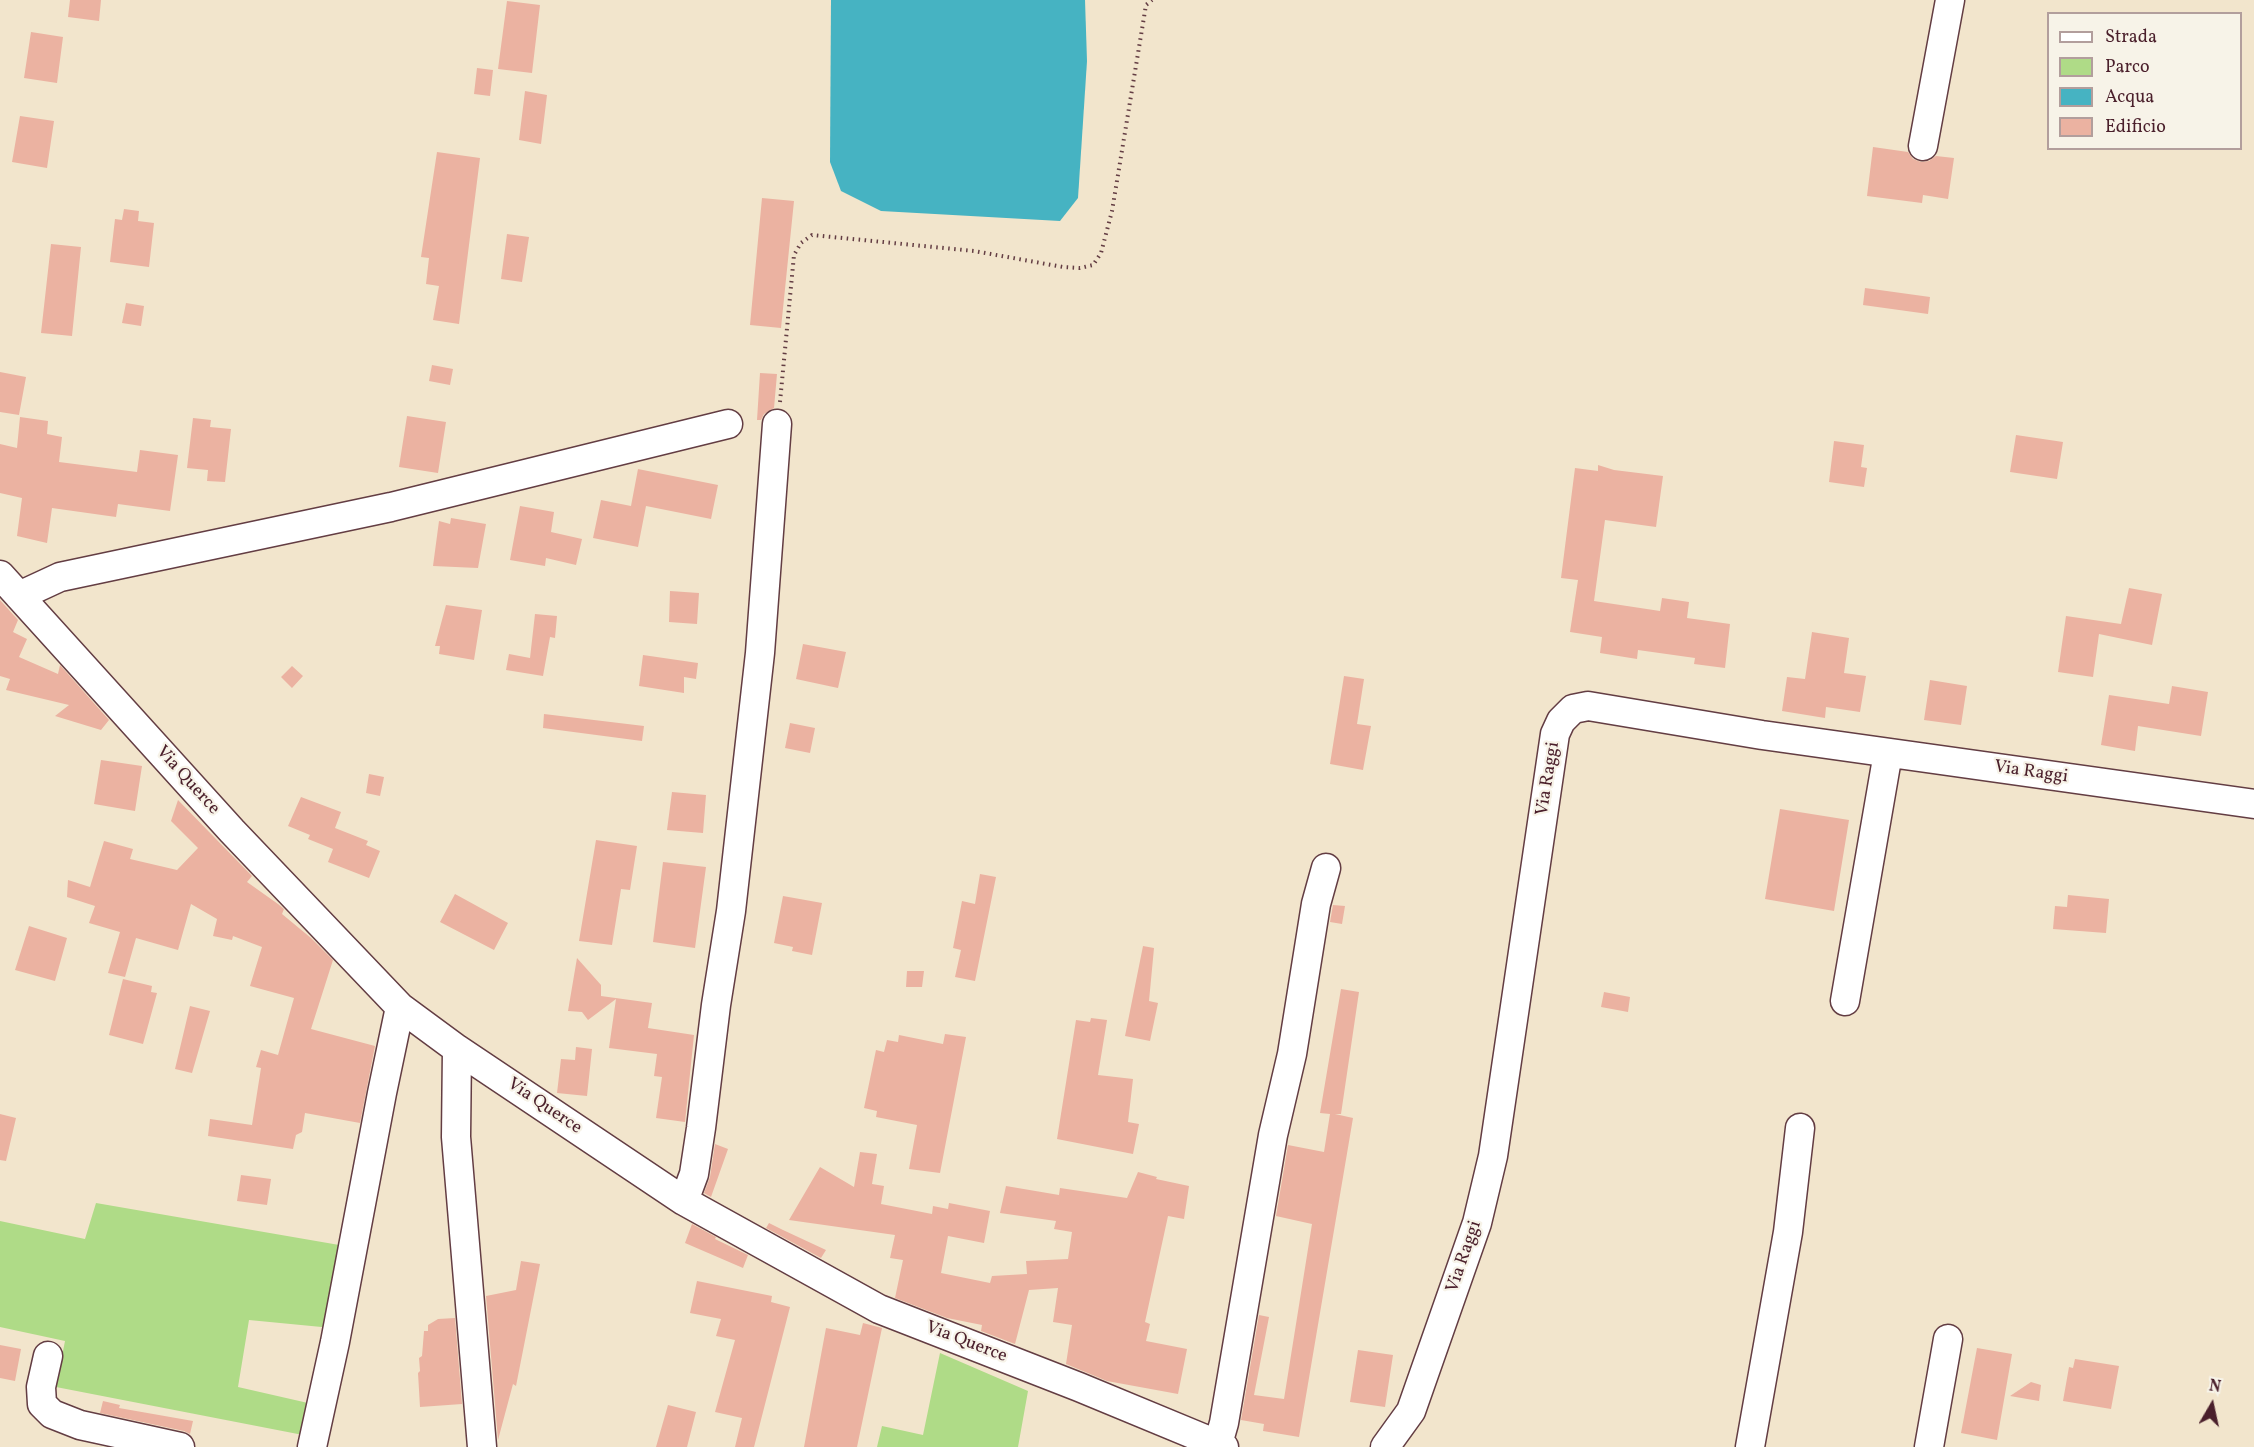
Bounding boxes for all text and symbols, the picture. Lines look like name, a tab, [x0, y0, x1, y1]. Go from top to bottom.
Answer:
legend	[2047, 12, 2242, 150]
text: Strada	[2105, 25, 2157, 50]
text: Parco	[2105, 55, 2150, 80]
text: Acqua	[2105, 85, 2154, 110]
text: Edificio	[2105, 115, 2166, 140]
street label: Via Raggi	[1533, 741, 1565, 817]
street label: Via Querce	[150, 742, 224, 820]
street label: Via Raggi	[1993, 757, 2069, 789]
street label: Via Querce	[503, 1074, 585, 1140]
street label: Via Raggi	[1443, 1218, 1487, 1296]
street label: Via Querce	[922, 1318, 1010, 1368]
north arrow	[2182, 1375, 2242, 1435]
text: N	[2207, 1375, 2222, 1399]

